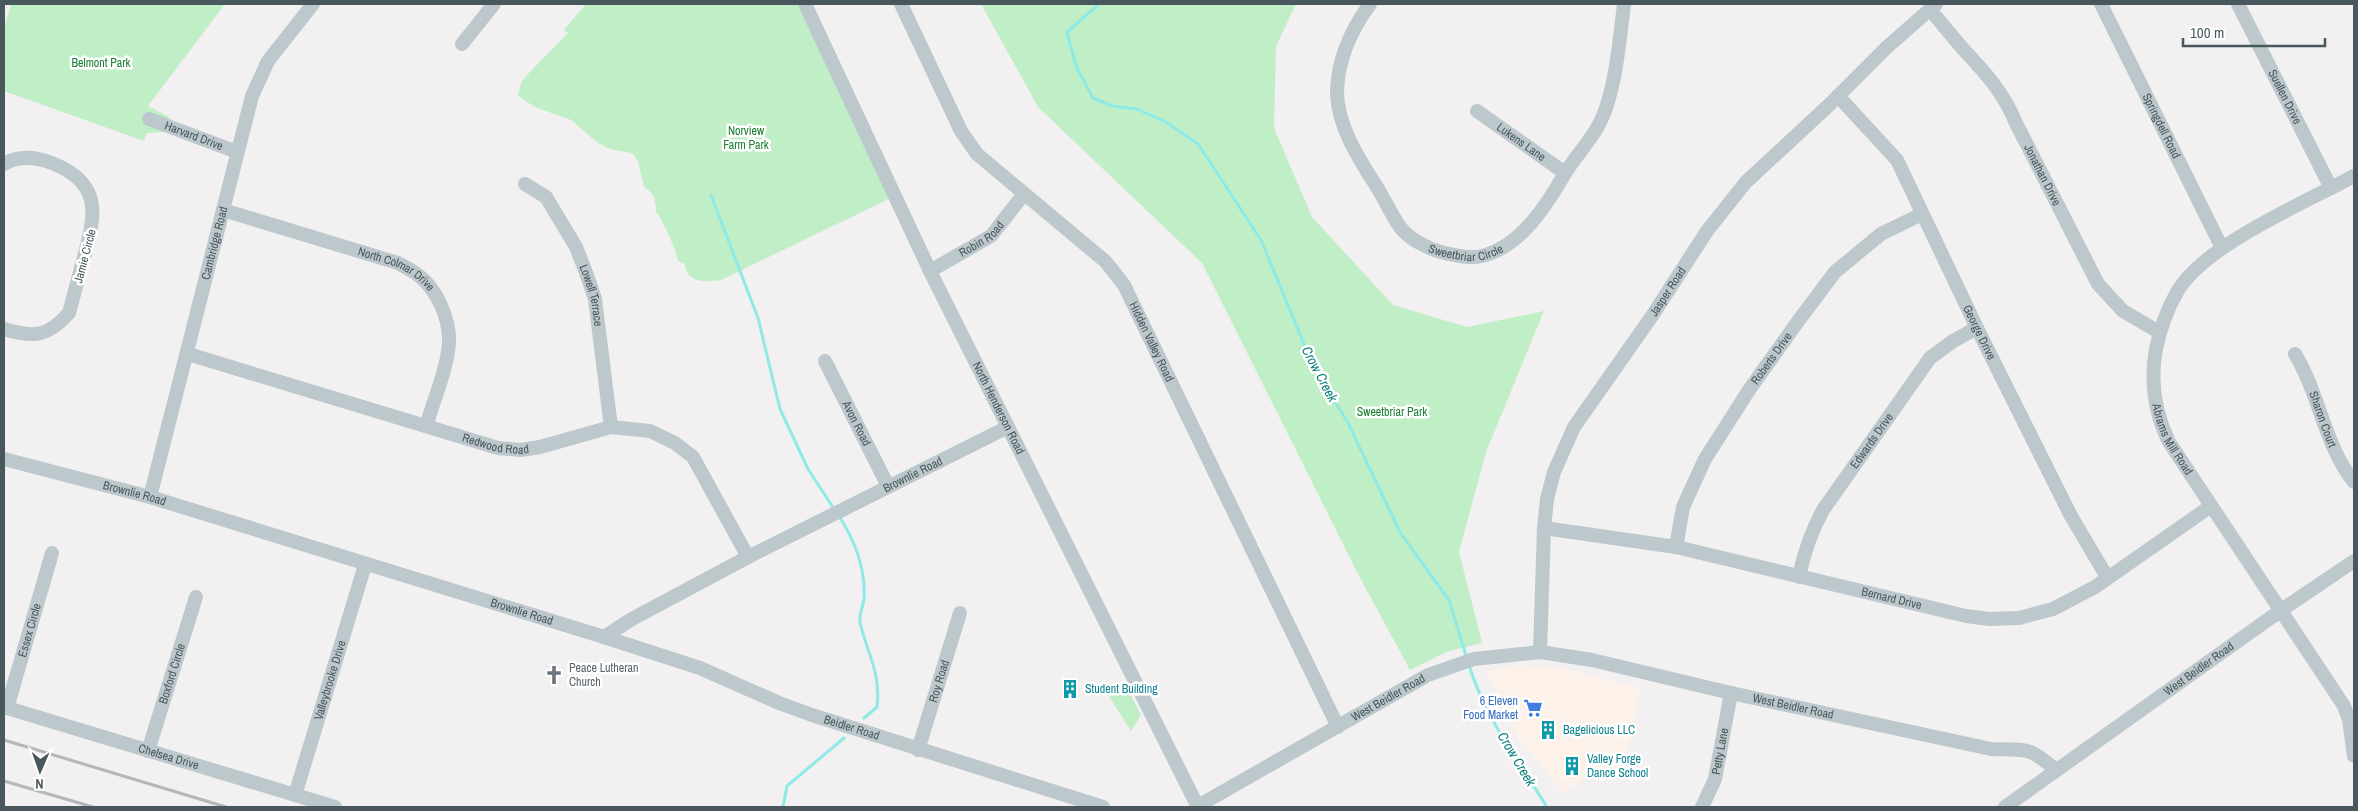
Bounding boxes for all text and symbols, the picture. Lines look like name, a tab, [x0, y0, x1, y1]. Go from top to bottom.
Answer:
scale bar	[2183, 15, 2326, 47]
text: 100 m	[2190, 22, 2224, 43]
park label: Belmont Park	[71, 55, 131, 71]
street label: Suellen Drive	[2264, 67, 2305, 127]
street label: Springdell Road	[2139, 91, 2184, 161]
street label: Harvard Drive	[162, 118, 225, 154]
street label: Lukens Lane	[1493, 119, 1549, 165]
park label: Norview Farm Park	[723, 123, 769, 153]
street label: Jonathan Drive	[2020, 142, 2065, 208]
street label: Cambridge Road	[198, 205, 232, 281]
street label: Robin Road	[956, 218, 1008, 261]
street label: Jamie Circle	[70, 227, 100, 285]
street label: Sweetbriar Circle	[1426, 240, 1506, 265]
street label: North Colmar Drive	[356, 243, 438, 294]
street label: Lowell Terrace	[576, 262, 606, 327]
street label: Jasper Road	[1646, 264, 1690, 319]
street label: Hidden Valley Road	[1125, 299, 1178, 384]
street label: George Drive	[1959, 302, 2000, 362]
street label: Roberts Drive	[1747, 329, 1796, 388]
water label: Crow Creek	[1298, 343, 1343, 406]
street label: North Henderson Road	[969, 359, 1028, 457]
street label: Sharon Court	[2305, 389, 2341, 450]
street label: Avon Road	[838, 397, 875, 449]
street label: Abrams Mill Road	[2148, 401, 2197, 478]
park label: Sweetbriar Park	[1357, 404, 1427, 420]
street label: Edwards Drive	[1847, 410, 1897, 472]
street label: Redwood Road	[460, 430, 530, 458]
street label: Brownlie Road	[880, 453, 945, 496]
street label: Brownlie Road	[101, 477, 168, 509]
street label: Bernard Drive	[1860, 583, 1923, 613]
street label: Brownlie Road	[489, 594, 555, 629]
street label: Essex Circle	[14, 601, 45, 659]
street label: Valleybrooke Drive	[310, 638, 350, 722]
street label: West Beidler Road	[2161, 638, 2237, 699]
street label: Boxford Circle	[155, 641, 189, 706]
street label: Roy Road	[925, 658, 953, 704]
place label: Peace Lutheran Church	[569, 660, 638, 690]
church icon: Peace Lutheran Church	[543, 664, 565, 686]
street label: West Beidler Road	[1348, 670, 1428, 725]
building icon: Student Building	[1059, 678, 1081, 700]
place label: Student Building	[1085, 681, 1158, 697]
street label: West Beidler Road	[1751, 690, 1835, 723]
place label: 6 Eleven Food Market	[1463, 693, 1518, 723]
supermarket icon: 6 Eleven Food Market	[1522, 697, 1544, 719]
street label: Beidler Road	[822, 711, 882, 744]
building icon: Bagelicious LLC	[1537, 719, 1559, 741]
place label: Bagelicious LLC	[1563, 722, 1635, 738]
street label: Petty Lane	[1708, 727, 1732, 776]
water label: Crow Creek	[1494, 728, 1541, 791]
street label: Chelsea Drive	[136, 740, 201, 773]
north arrow	[15, 746, 65, 796]
place label: Valley Forge Dance School	[1587, 751, 1648, 781]
building icon: Valley Forge Dance School	[1561, 755, 1583, 777]
text: N	[35, 775, 44, 793]

